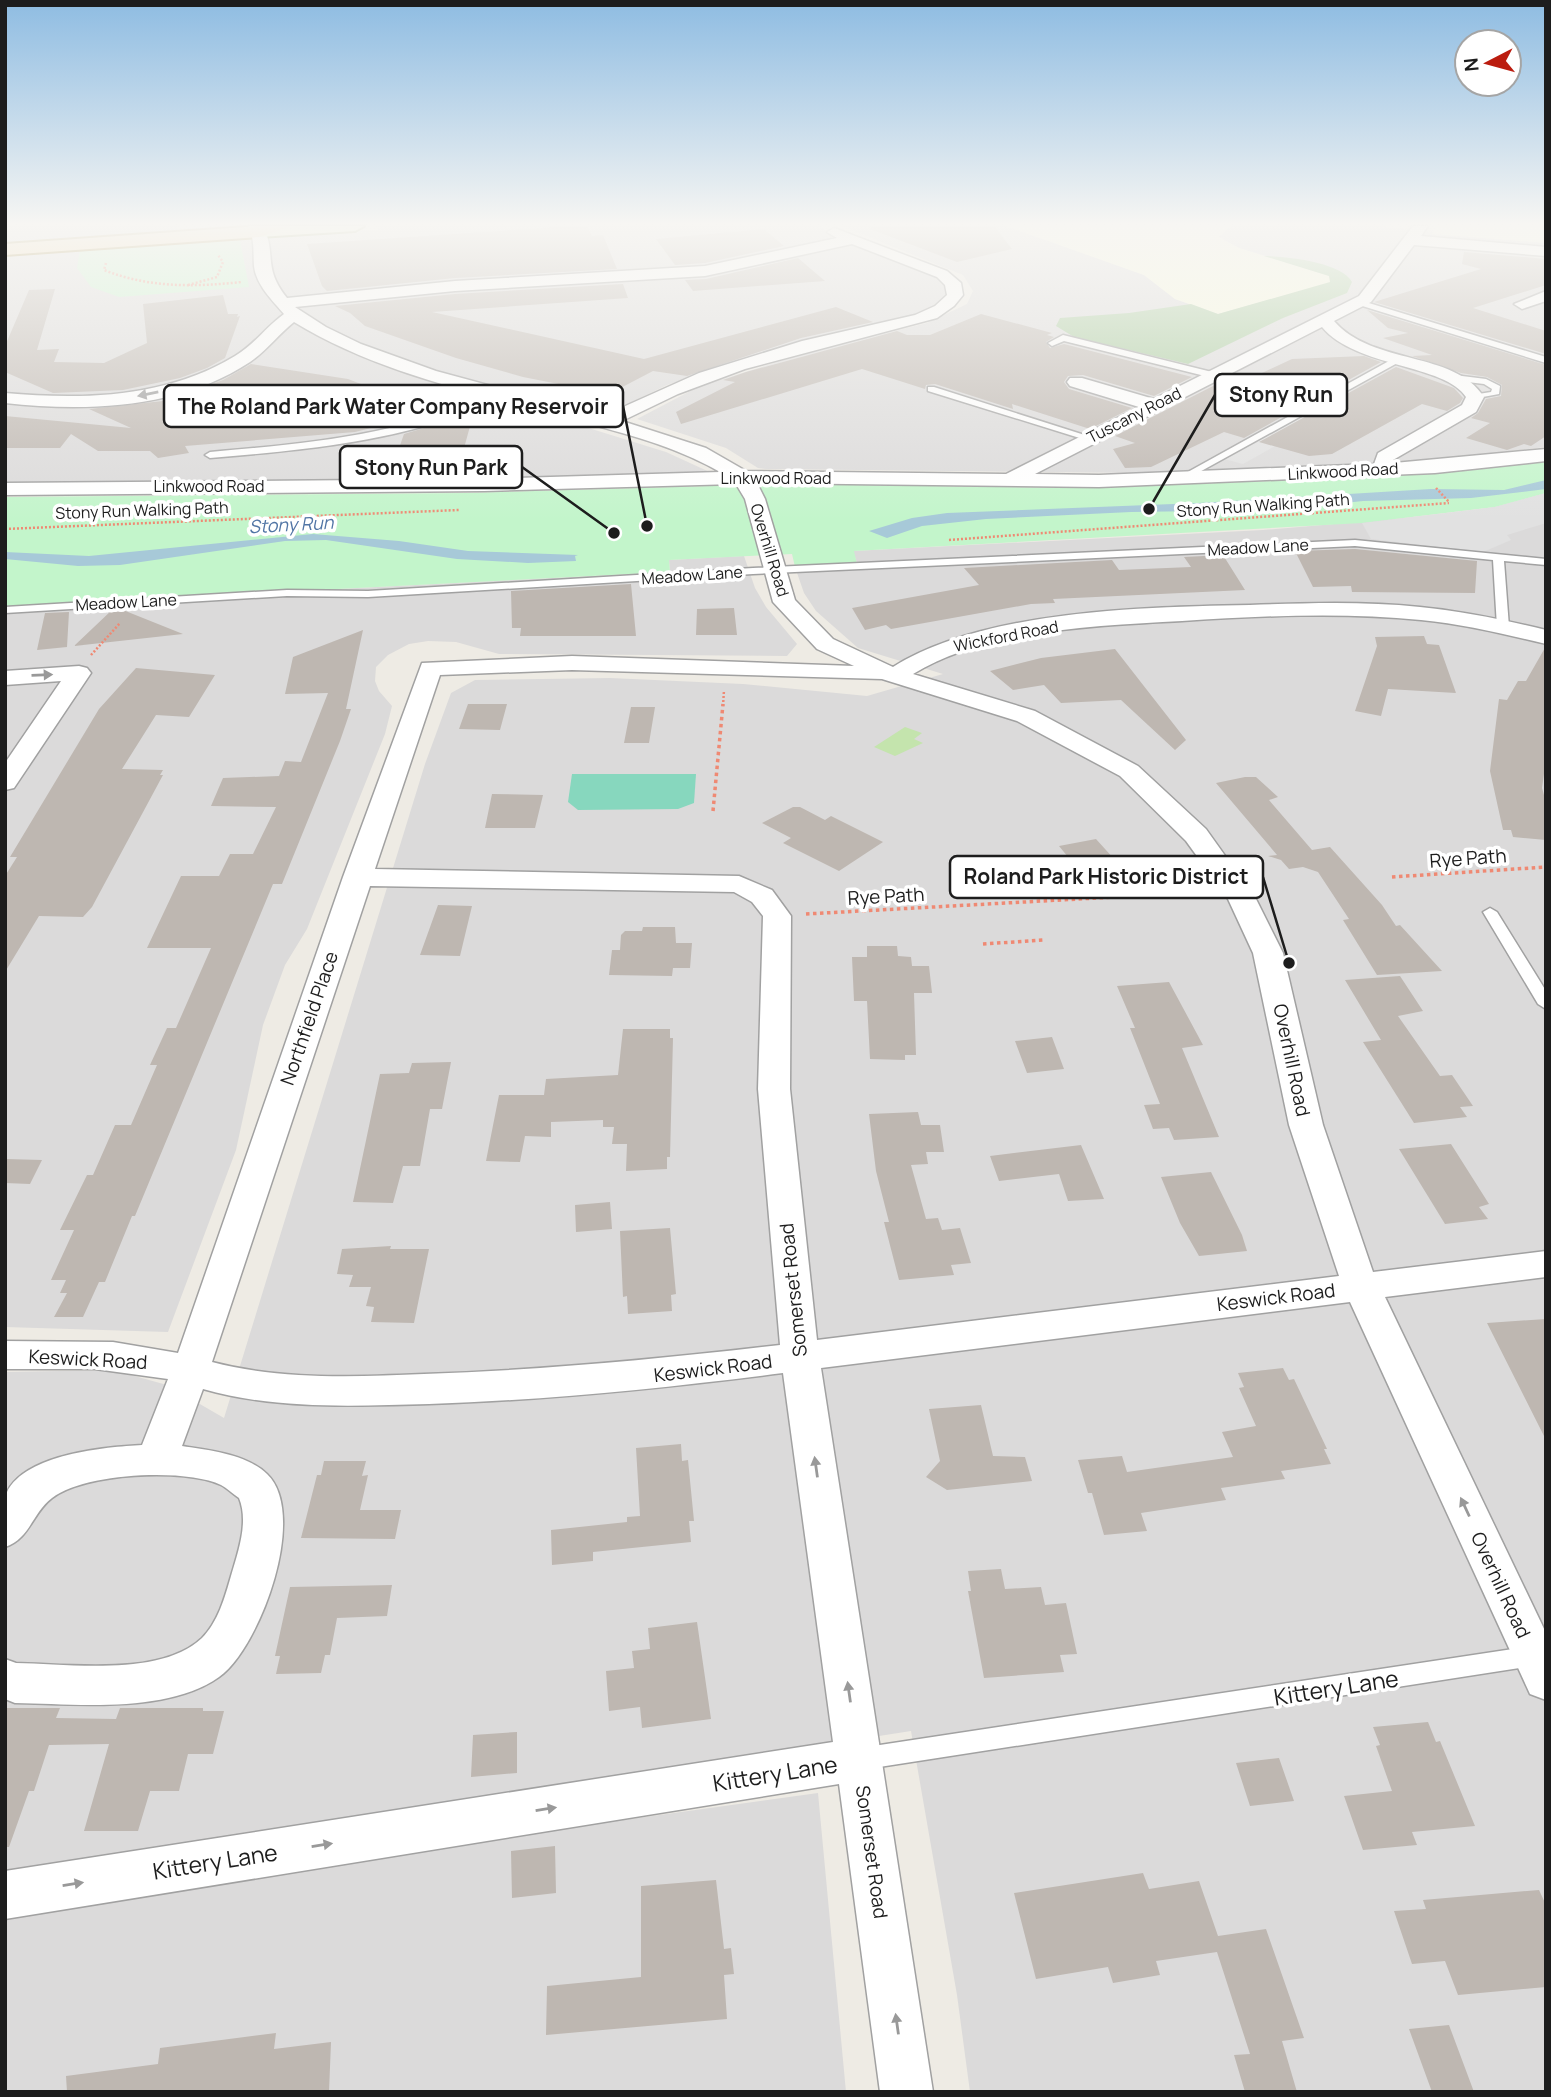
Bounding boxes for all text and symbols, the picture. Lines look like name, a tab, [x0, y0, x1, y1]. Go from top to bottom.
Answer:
north arrow	[1453, 28, 1523, 98]
text: N	[1457, 57, 1485, 73]
callout: Stony Run	[1215, 374, 1347, 416]
text: Stony Run	[1229, 380, 1333, 408]
street label: Tuscany Road	[1083, 382, 1185, 448]
callout: The Roland Park Water Company Reservoir	[164, 385, 623, 427]
one-way arrow	[137, 388, 159, 399]
text: The Roland Park Water Company Reservoir	[178, 392, 608, 420]
callout: Stony Run Park	[340, 446, 522, 488]
text: Stony Run Park	[354, 453, 508, 481]
street label: Linkwood Road	[1287, 457, 1399, 485]
street label: Linkwood Road	[721, 467, 831, 489]
street label: Linkwood Road	[154, 475, 264, 497]
street label: Stony Run Walking Path	[1176, 488, 1350, 522]
street label: Stony Run Walking Path	[55, 496, 229, 524]
street label: Overhill Road	[745, 501, 795, 599]
water label: Stony Run	[248, 510, 335, 538]
street label: Meadow Lane	[1207, 533, 1309, 561]
street label: Meadow Lane	[641, 560, 743, 590]
street label: Meadow Lane	[75, 588, 177, 616]
street label: Wickford Road	[952, 615, 1060, 657]
one-way arrow	[31, 669, 53, 680]
street label: Rye Path	[1429, 842, 1507, 874]
callout: Roland Park Historic District	[950, 856, 1263, 898]
text: Roland Park Historic District	[963, 862, 1249, 890]
street label: Rye Path	[847, 881, 925, 911]
street label: Northfield Place	[274, 948, 344, 1088]
street label: Overhill Road	[1267, 1001, 1317, 1119]
street label: Somerset Road	[773, 1222, 813, 1358]
street label: Keswick Road	[1215, 1277, 1337, 1317]
street label: Keswick Road	[28, 1343, 148, 1375]
street label: Keswick Road	[652, 1348, 774, 1388]
one-way arrow	[810, 1456, 821, 1478]
one-way arrow	[1459, 1497, 1471, 1517]
street label: Overhill Road	[1465, 1528, 1537, 1642]
street label: Kittery Lane	[1271, 1661, 1401, 1713]
one-way arrow	[844, 1681, 855, 1703]
street label: Kittery Lane	[710, 1747, 840, 1799]
street label: Somerset Road	[850, 1784, 894, 1920]
one-way arrow	[535, 1803, 557, 1814]
street label: Kittery Lane	[150, 1835, 280, 1887]
one-way arrow	[311, 1839, 333, 1850]
one-way arrow	[62, 1878, 84, 1889]
one-way arrow	[891, 2013, 902, 2035]

